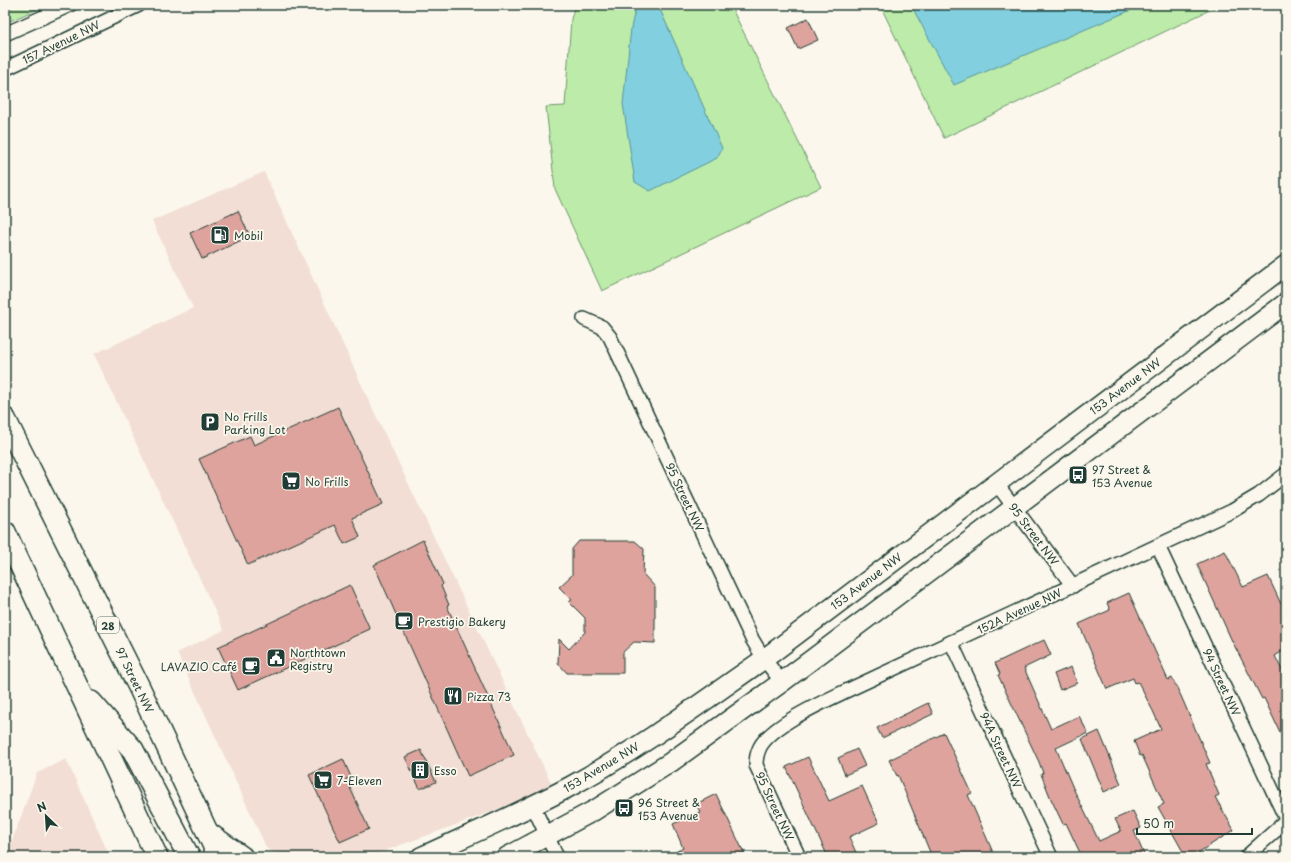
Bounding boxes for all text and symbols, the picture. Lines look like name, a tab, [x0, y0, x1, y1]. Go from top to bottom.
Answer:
street label: 157 Avenue NW	[19, 16, 103, 68]
fuel station icon: Mobil	[209, 224, 231, 246]
place label: Mobil	[234, 227, 263, 244]
street label: 153 Avenue NW	[1086, 353, 1164, 419]
place label: No Frills Parking Lot	[224, 408, 286, 438]
parking icon: No Frills Parking Lot	[199, 411, 221, 433]
street label: 95 Street NW	[662, 460, 708, 534]
place label: 97 Street & 153 Avenue	[1092, 461, 1153, 491]
bus stop icon: 97 Street & 153 Avenue	[1067, 464, 1089, 486]
supermarket icon: No Frills	[280, 470, 302, 492]
place label: No Frills	[305, 473, 349, 490]
street label: 95 Street NW	[1005, 499, 1063, 569]
street label: 153 Avenue NW	[827, 548, 905, 614]
street label: 152A Avenue NW	[974, 584, 1065, 638]
cafe icon: Prestigio Bakery	[393, 610, 415, 632]
place label: Prestigio Bakery	[418, 613, 506, 630]
road number: 28	[97, 617, 119, 633]
street label: 97 Street NW	[112, 644, 158, 716]
place label: Northtown Registry	[290, 644, 346, 674]
street label: 94 Street NW	[1199, 645, 1245, 719]
public building icon: Northtown Registry	[265, 647, 287, 669]
cafe icon: LAVAZIO Café	[240, 655, 262, 677]
place label: LAVAZIO Café	[161, 658, 237, 675]
restaurant icon: Pizza 73	[442, 685, 464, 707]
place label: Pizza 73	[467, 688, 511, 705]
street label: 94A Street NW	[976, 709, 1026, 791]
street label: 153 Avenue NW	[560, 738, 642, 796]
building icon: Esso	[409, 759, 431, 781]
place label: Esso	[434, 762, 457, 779]
supermarket icon: 7-Eleven	[312, 769, 334, 791]
street label: 95 Street NW	[752, 769, 798, 843]
place label: 7-Eleven	[337, 772, 382, 789]
place label: 96 Street & 153 Avenue	[638, 794, 700, 824]
north arrow	[26, 796, 66, 836]
text: N	[34, 797, 49, 816]
bus stop icon: 96 Street & 153 Avenue	[613, 797, 635, 819]
scale bar	[1137, 810, 1252, 836]
text: 50 m	[1143, 814, 1174, 832]

